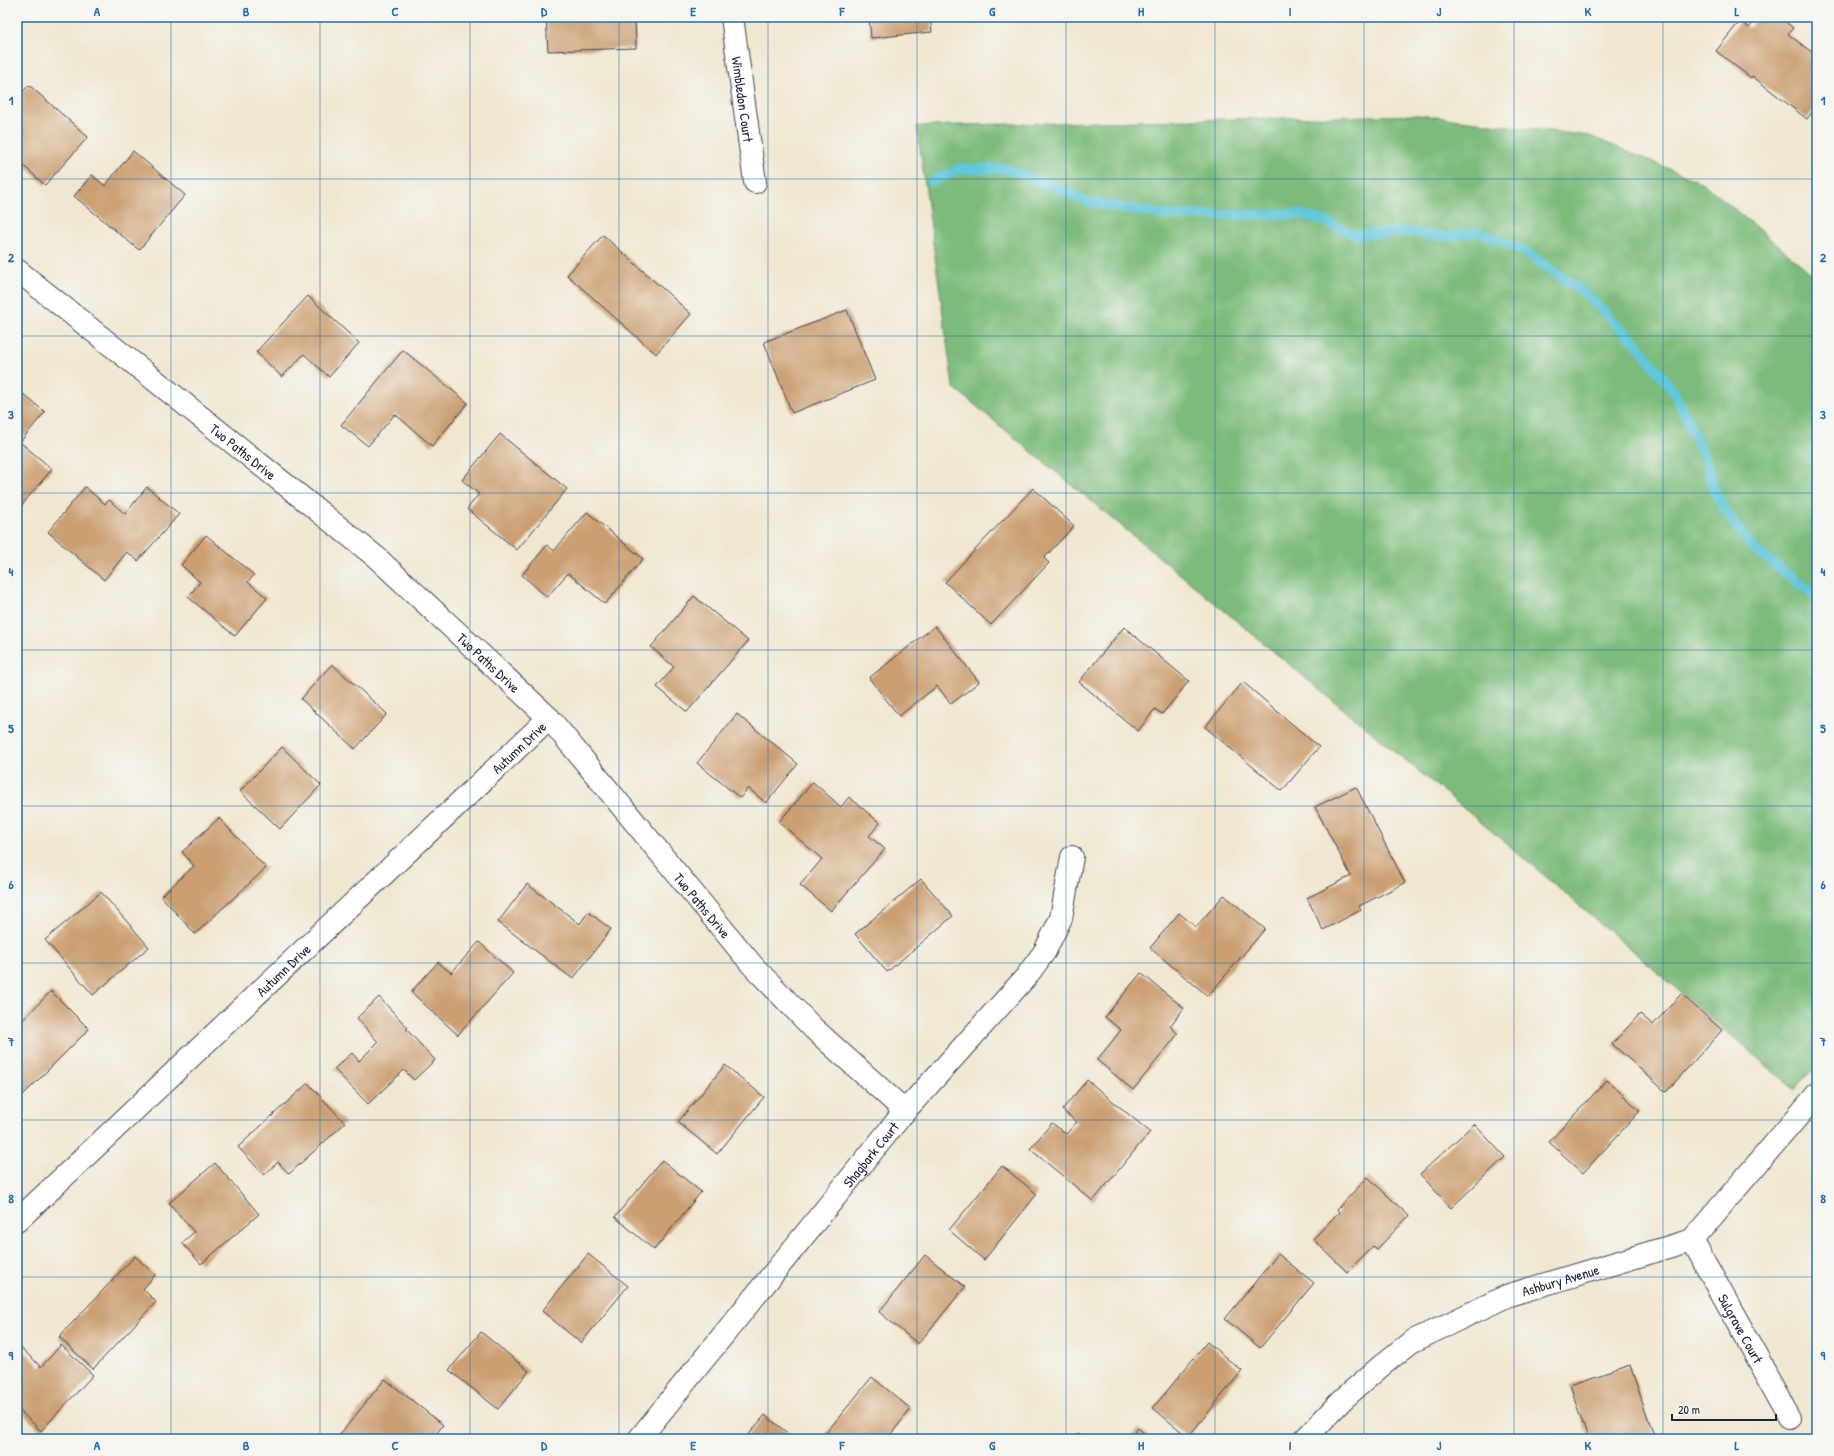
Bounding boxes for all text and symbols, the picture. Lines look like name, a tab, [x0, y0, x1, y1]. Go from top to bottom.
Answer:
text: A	[94, 2, 101, 20]
text: B	[243, 2, 250, 20]
text: C	[391, 2, 399, 20]
text: D	[541, 2, 548, 20]
text: E	[690, 2, 696, 20]
text: F	[839, 2, 846, 20]
text: G	[989, 2, 996, 20]
text: H	[1138, 2, 1144, 20]
text: I	[1288, 2, 1292, 20]
text: J	[1437, 2, 1442, 20]
text: K	[1585, 2, 1592, 20]
text: L	[1735, 2, 1740, 20]
street label: Wimbledon Court	[728, 55, 759, 143]
text: 1	[9, 91, 14, 109]
text: 1	[1821, 91, 1826, 109]
text: 2	[8, 248, 15, 266]
text: 2	[1820, 248, 1827, 266]
text: 3	[8, 405, 14, 423]
text: 3	[1820, 405, 1826, 423]
street label: Two Paths Drive	[206, 419, 281, 484]
text: 4	[9, 562, 14, 580]
text: 4	[1821, 562, 1826, 580]
street label: Two Paths Drive	[453, 628, 525, 697]
street label: Autumn Drive	[487, 716, 550, 777]
text: 5	[8, 719, 14, 737]
text: 5	[1820, 719, 1826, 737]
street label: Two Paths Drive	[670, 868, 736, 942]
text: 6	[8, 875, 14, 893]
text: 6	[1820, 875, 1826, 893]
street label: Autumn Drive	[252, 939, 315, 1000]
text: 7	[7, 1032, 15, 1050]
text: 7	[1819, 1032, 1827, 1050]
street label: Shagbark Court	[838, 1117, 903, 1191]
text: 8	[8, 1189, 14, 1207]
text: 8	[1820, 1189, 1826, 1207]
street label: Ashbury Avenue	[1519, 1259, 1601, 1300]
street label: Sulgrave Court	[1714, 1290, 1768, 1366]
text: 9	[9, 1346, 14, 1364]
text: 9	[1821, 1346, 1826, 1364]
scale bar	[1672, 1396, 1776, 1422]
text: 20 m	[1678, 1401, 1700, 1418]
text: A	[94, 1436, 101, 1454]
text: B	[243, 1436, 250, 1454]
text: C	[391, 1436, 399, 1454]
text: D	[541, 1436, 548, 1454]
text: E	[690, 1436, 696, 1454]
text: F	[839, 1436, 846, 1454]
text: G	[989, 1436, 996, 1454]
text: H	[1138, 1436, 1144, 1454]
text: I	[1288, 1436, 1292, 1454]
text: J	[1437, 1436, 1442, 1454]
text: K	[1585, 1436, 1592, 1454]
text: L	[1735, 1436, 1740, 1454]

